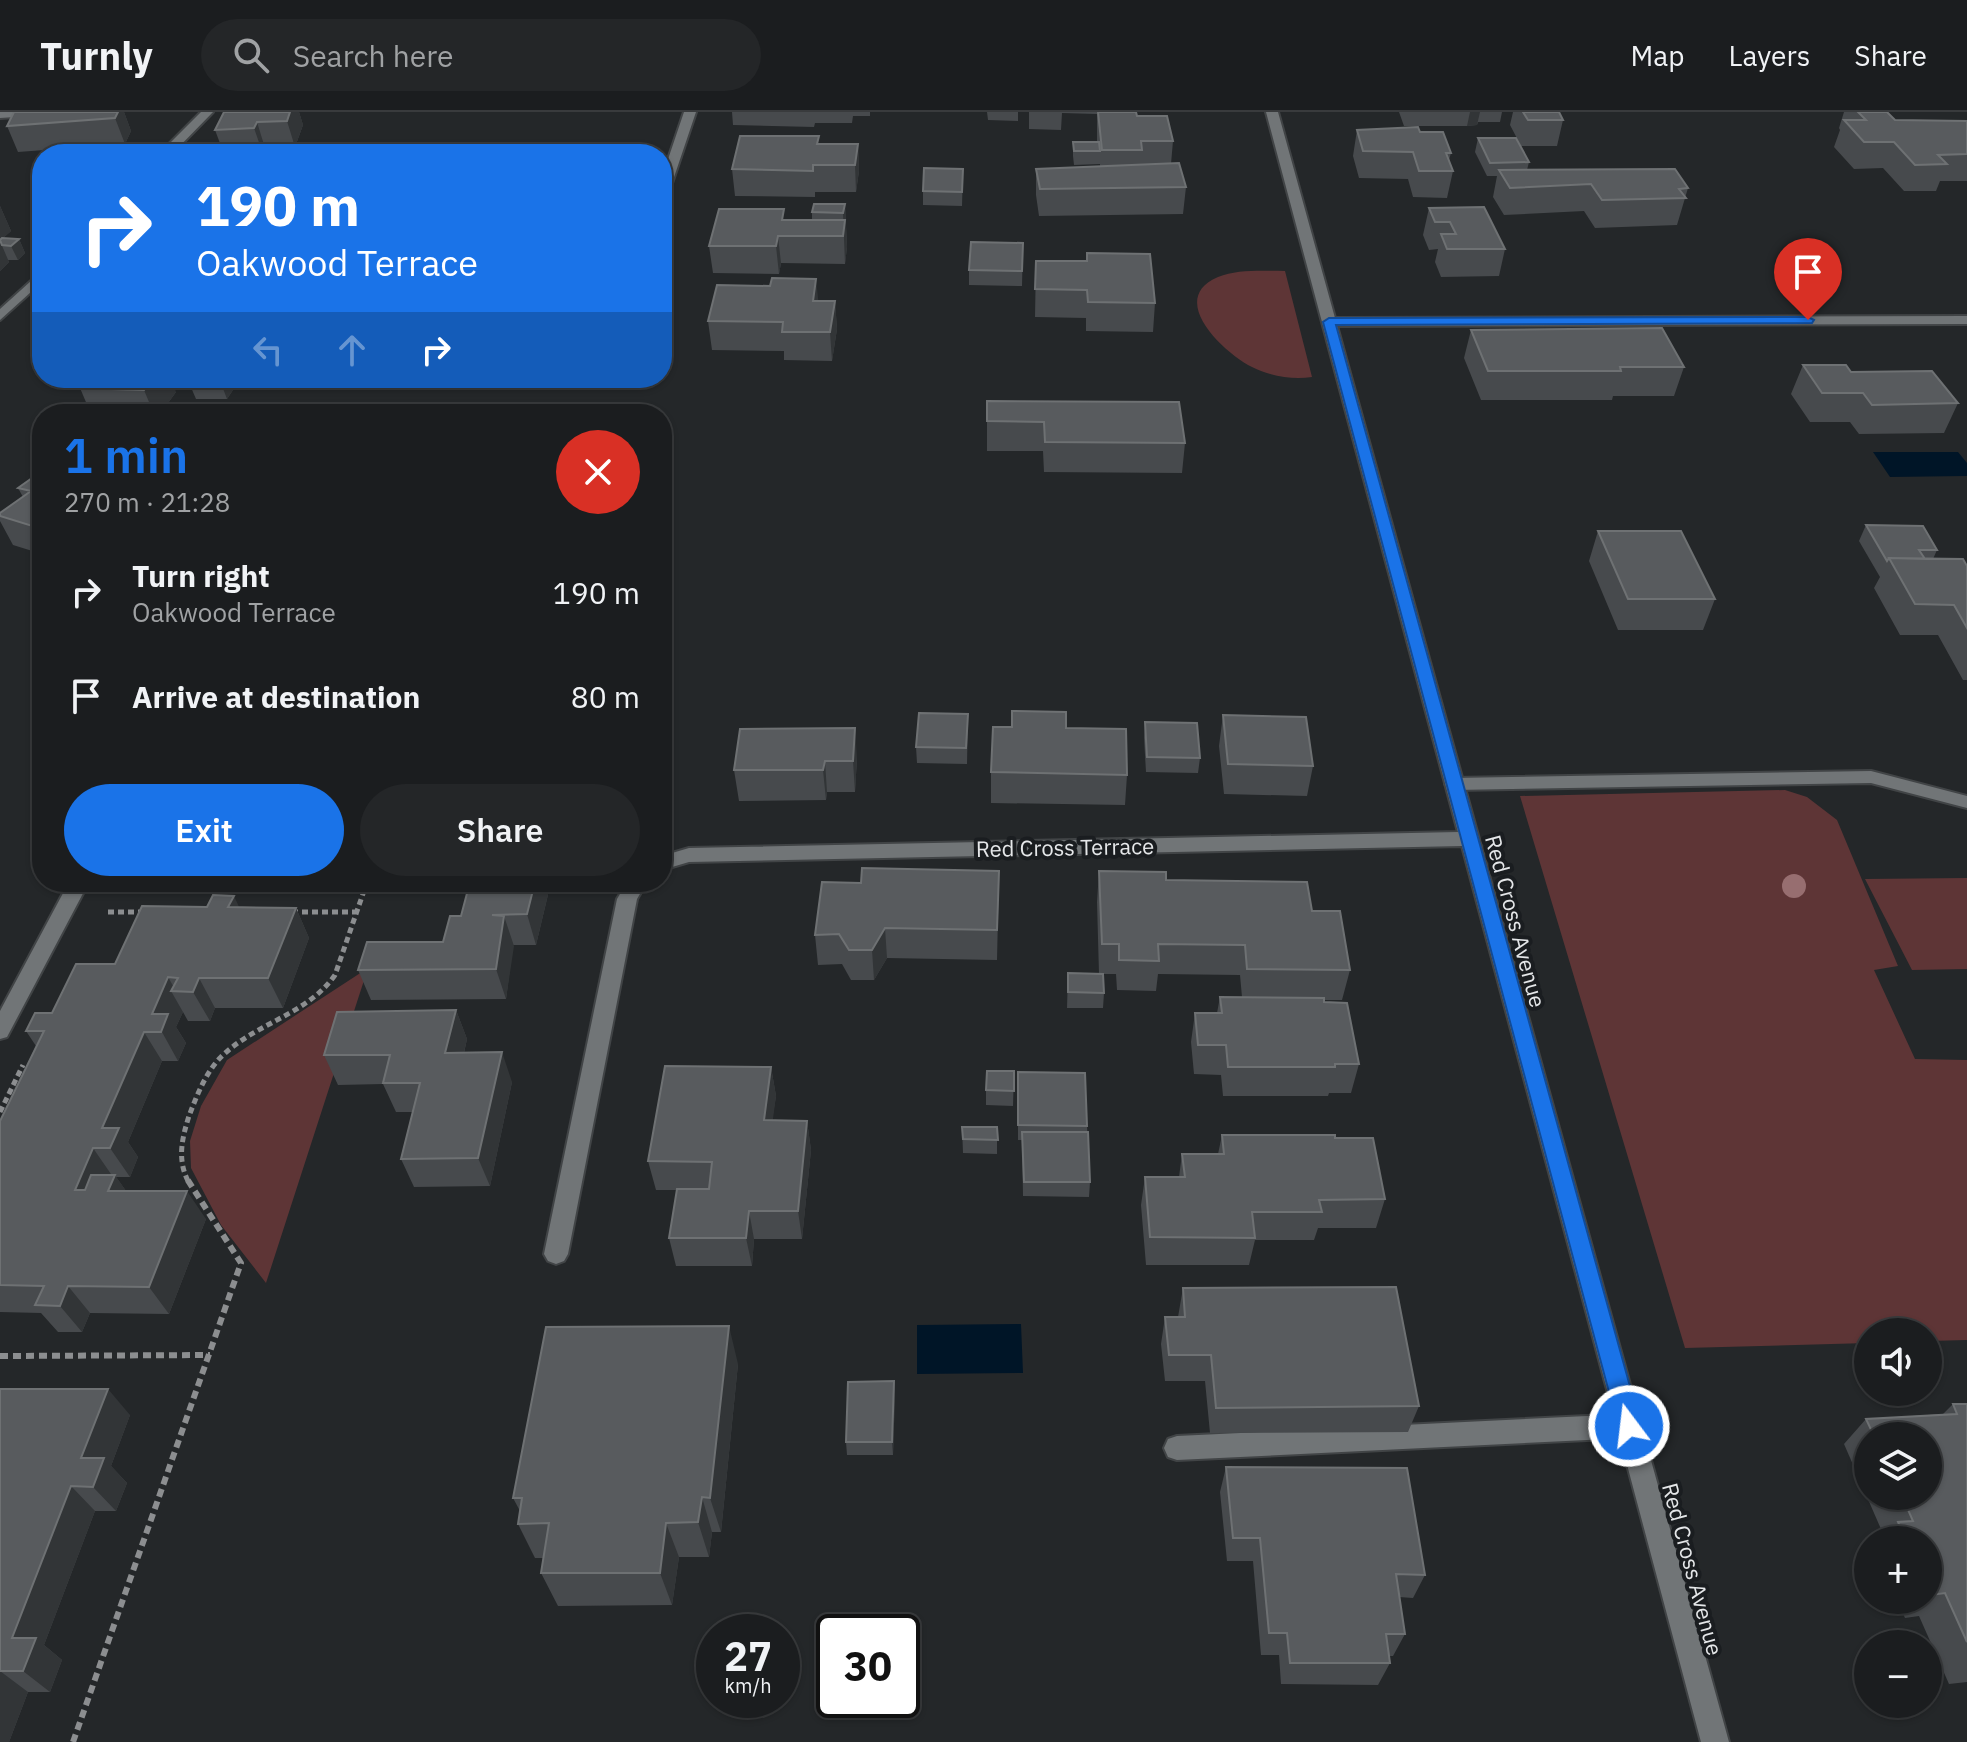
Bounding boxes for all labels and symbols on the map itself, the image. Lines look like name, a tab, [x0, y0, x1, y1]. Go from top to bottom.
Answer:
pin	[1774, 238, 1842, 320]
street label: Red Cross Terrace	[976, 831, 1154, 863]
street label: Red Cross Avenue	[1479, 831, 1553, 1011]
position arrow	[1587, 1384, 1671, 1468]
street label: Red Cross Avenue	[1656, 1479, 1730, 1659]
speed limit sign: 30	[816, 1614, 920, 1718]

